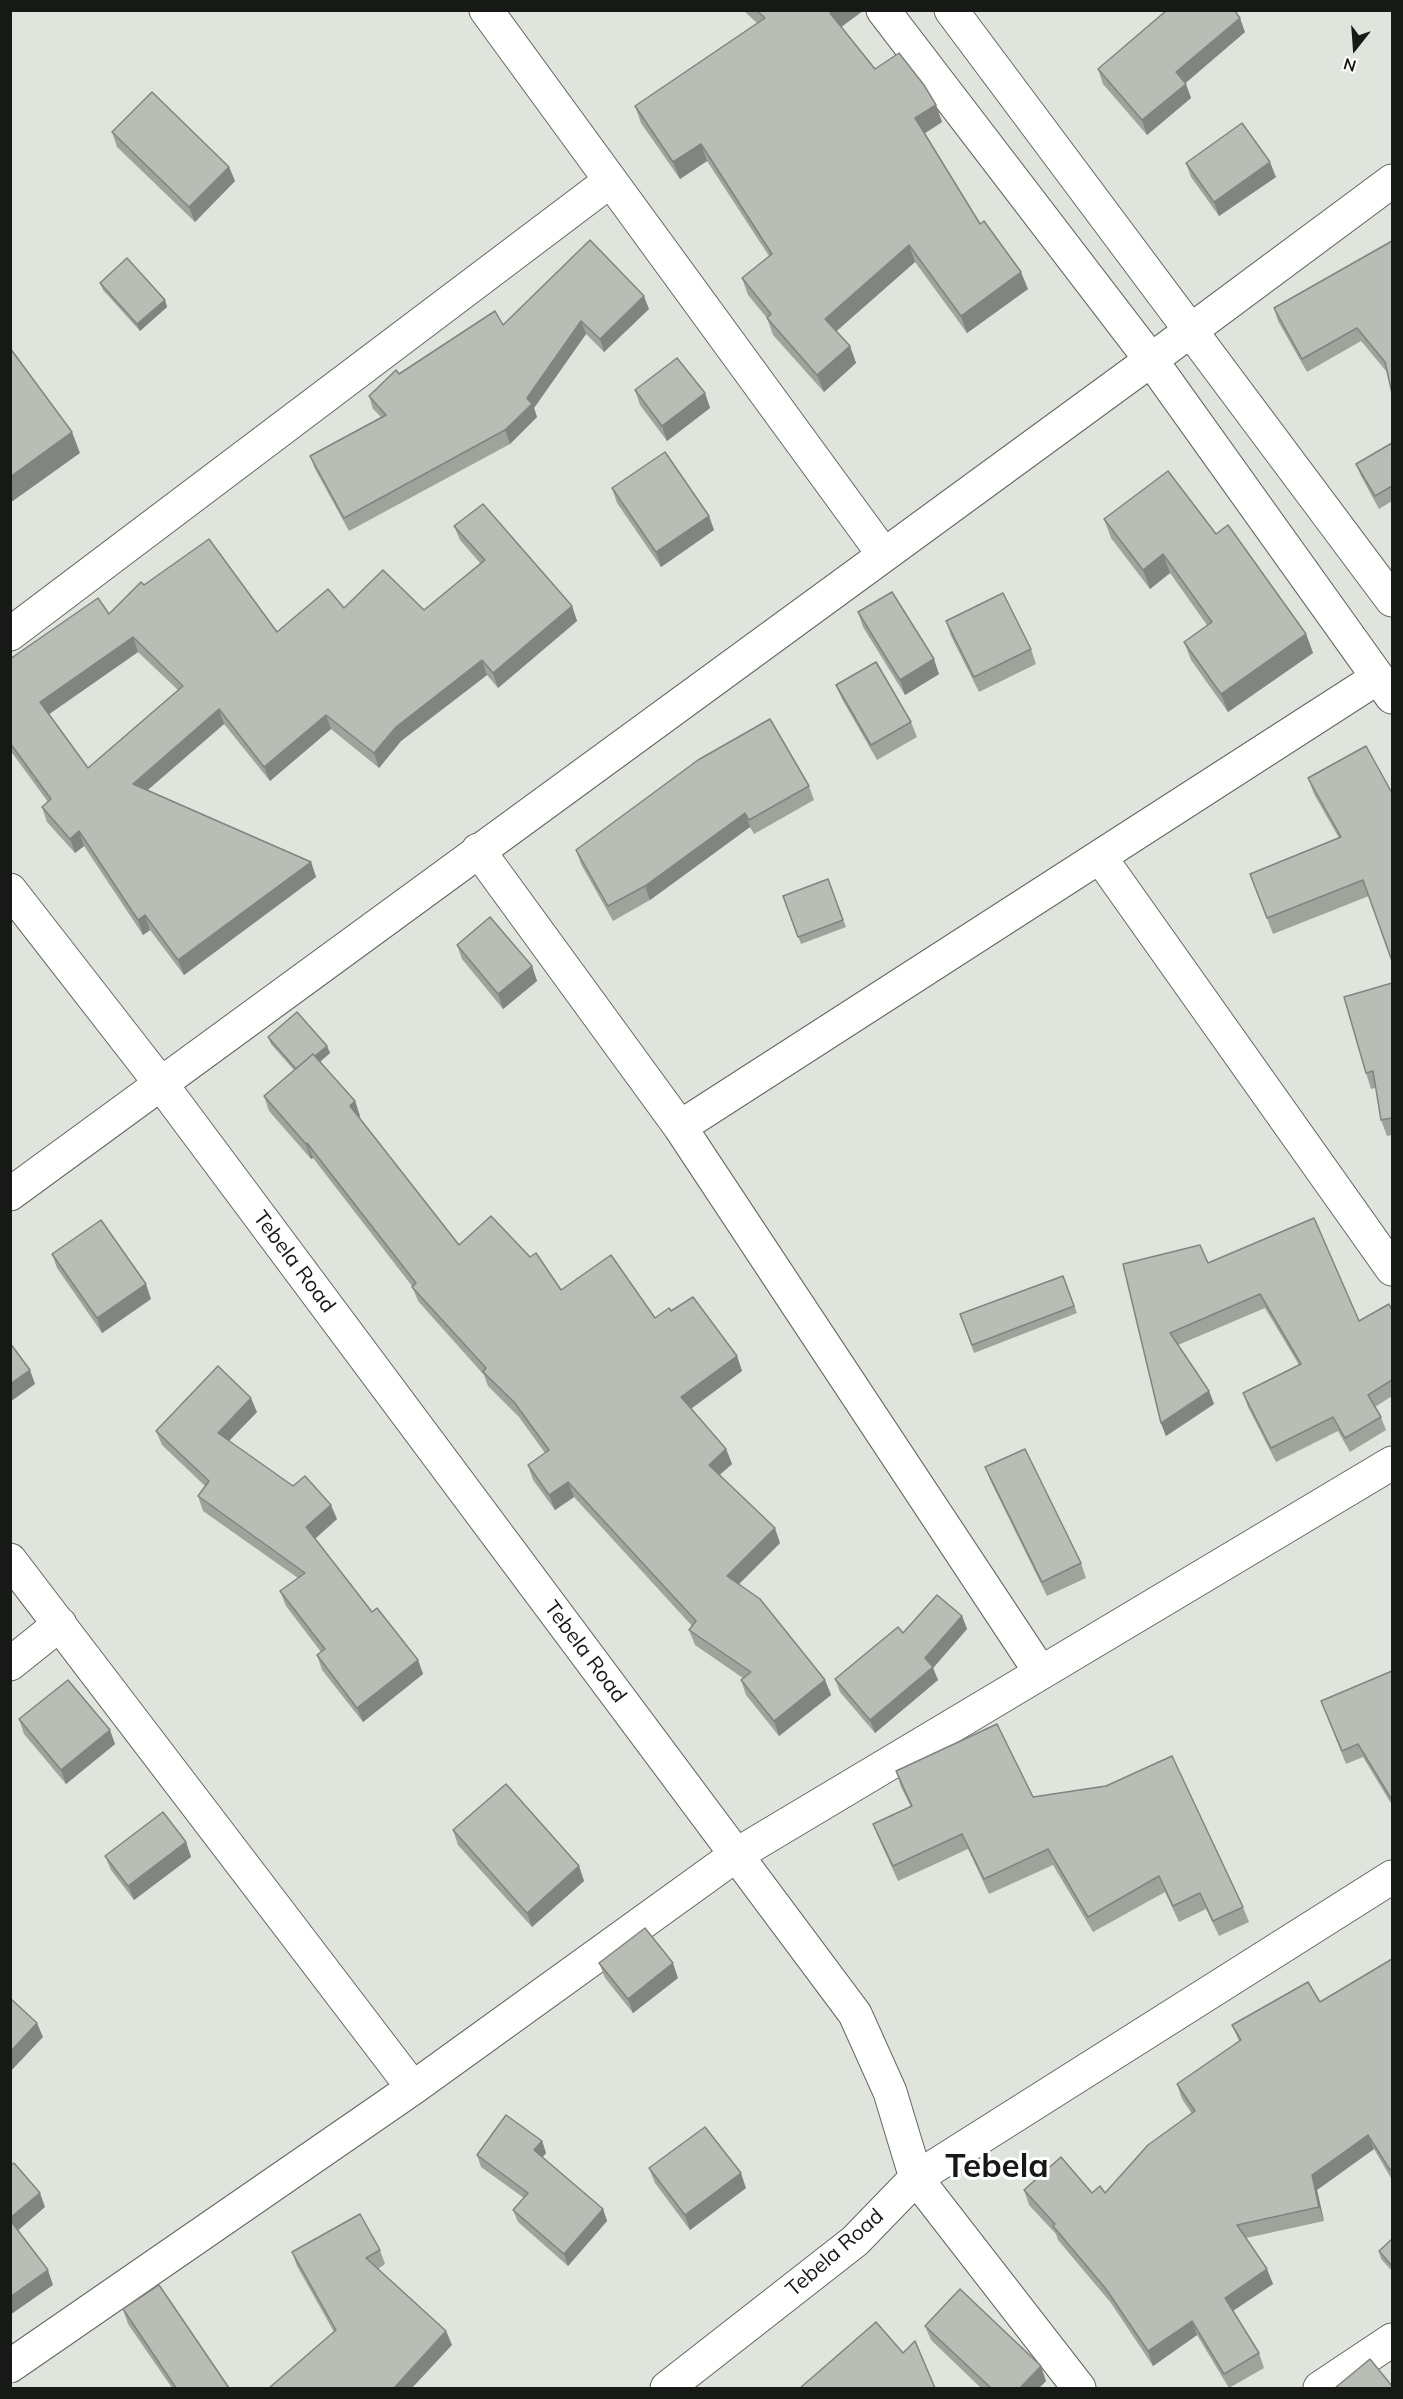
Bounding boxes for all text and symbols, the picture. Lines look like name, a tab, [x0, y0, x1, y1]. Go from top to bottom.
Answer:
north arrow	[1325, 18, 1385, 78]
text: N	[1341, 54, 1358, 77]
street label: Tebela Road	[248, 1206, 340, 1318]
street label: Tebela Road	[539, 1596, 631, 1708]
district label: Tebela	[945, 2147, 1049, 2187]
street label: Tebela Road	[781, 2204, 889, 2302]

